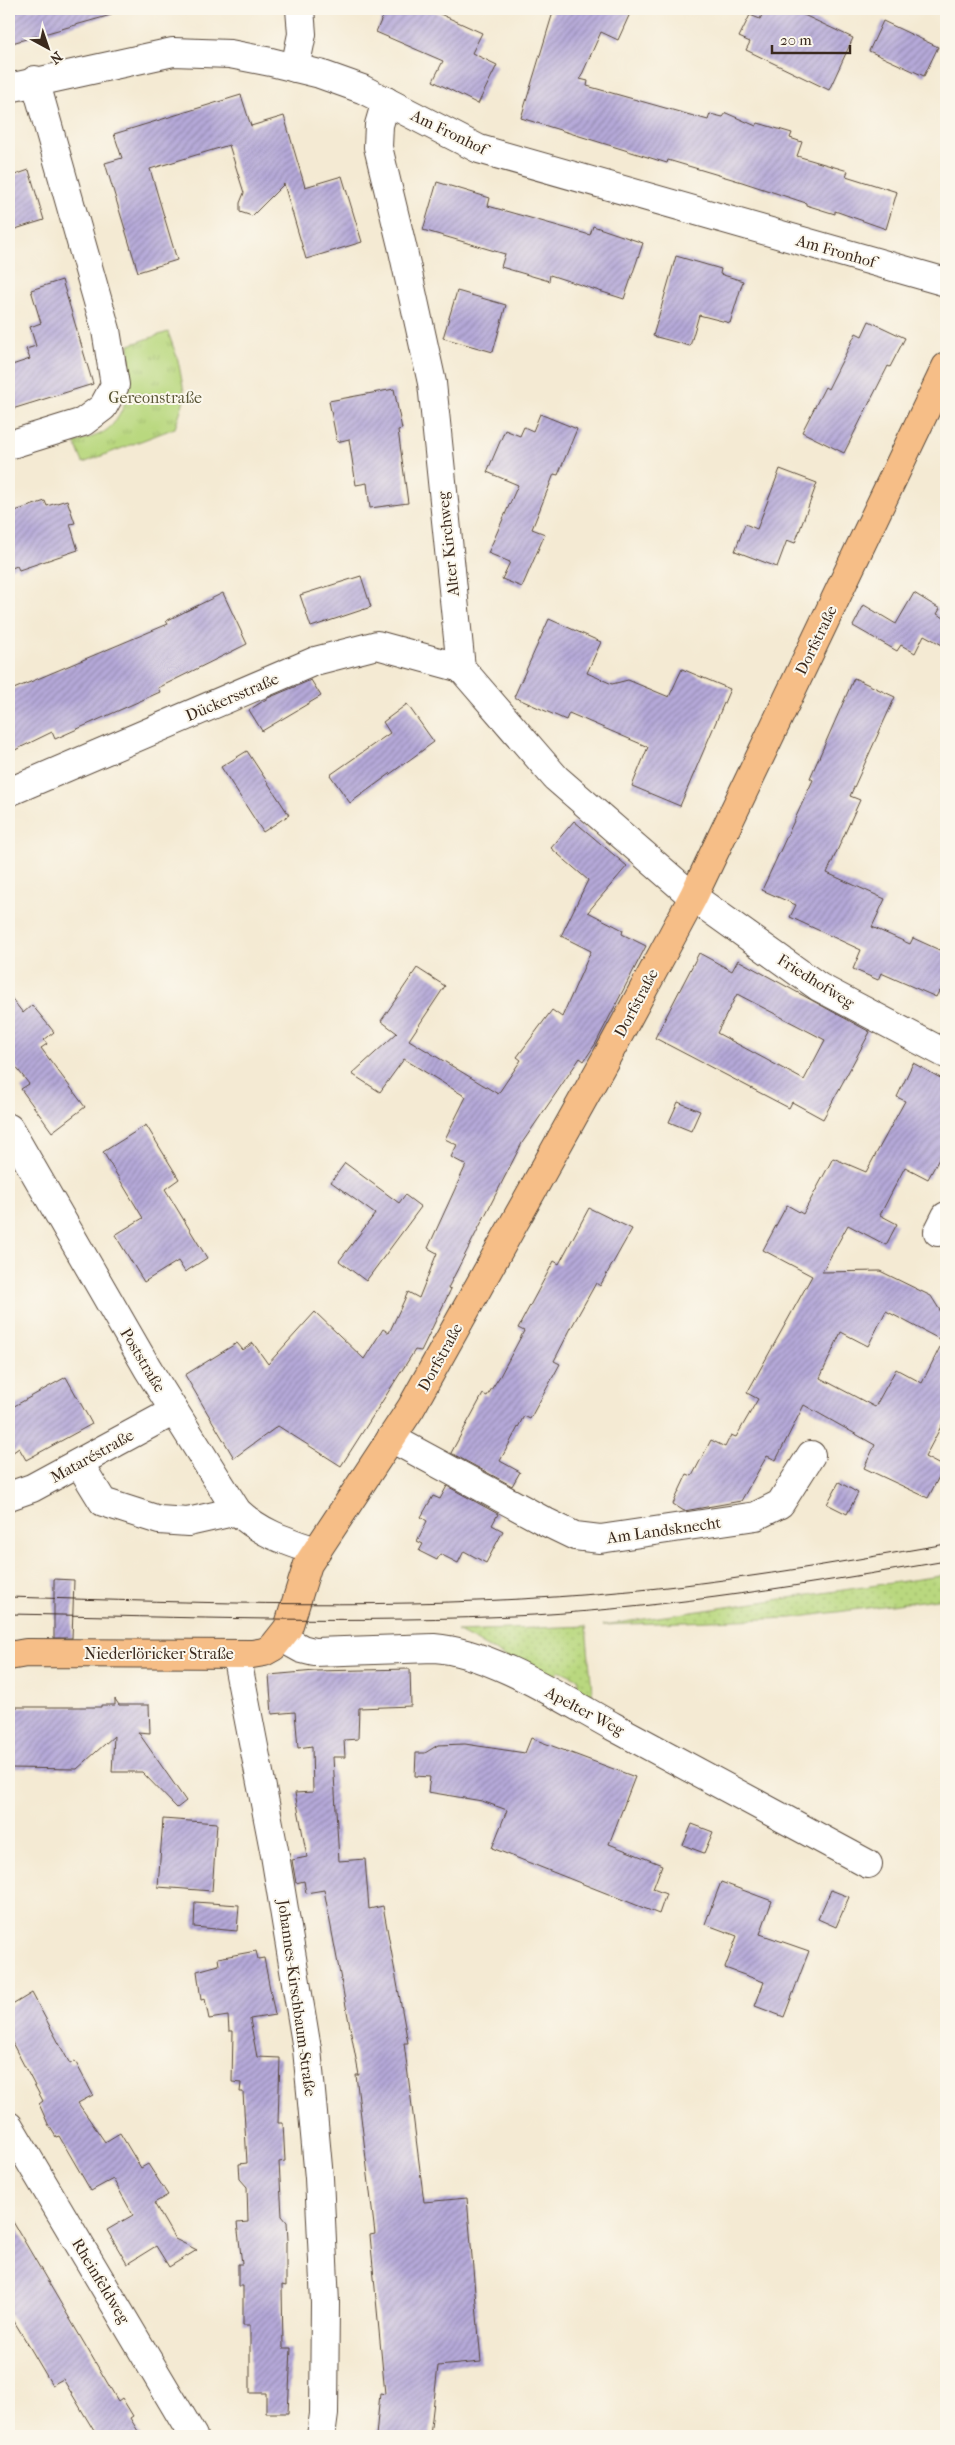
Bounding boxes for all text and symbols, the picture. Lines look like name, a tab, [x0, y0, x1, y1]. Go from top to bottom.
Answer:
north arrow	[22, 22, 72, 72]
scale bar	[772, 22, 850, 54]
text: 20 m	[780, 31, 812, 49]
text: N	[46, 48, 66, 68]
street label: Am Fronhof	[407, 105, 493, 160]
street label: Am Fronhof	[793, 230, 882, 272]
park label: Gereonstraße	[108, 388, 202, 407]
street label: Alter Kirchweg	[433, 490, 463, 598]
street label: Dorfstraße	[791, 602, 841, 678]
street label: Dückersstraße	[183, 669, 282, 725]
street label: Friedhofweg	[774, 950, 858, 1012]
street label: Dorfstraße	[610, 965, 662, 1040]
street label: Dorfstraße	[414, 1320, 466, 1394]
street label: Poststraße	[116, 1324, 170, 1396]
street label: Mataréstraße	[47, 1425, 137, 1487]
street label: Am Landsknecht	[605, 1513, 723, 1548]
street label: Niederlöricker Straße	[84, 1644, 234, 1663]
street label: Apelter Weg	[542, 1682, 628, 1740]
street label: Johannes-Kirschbaum-Straße	[273, 1896, 320, 2098]
street label: Rheinfeldweg	[68, 2235, 134, 2328]

